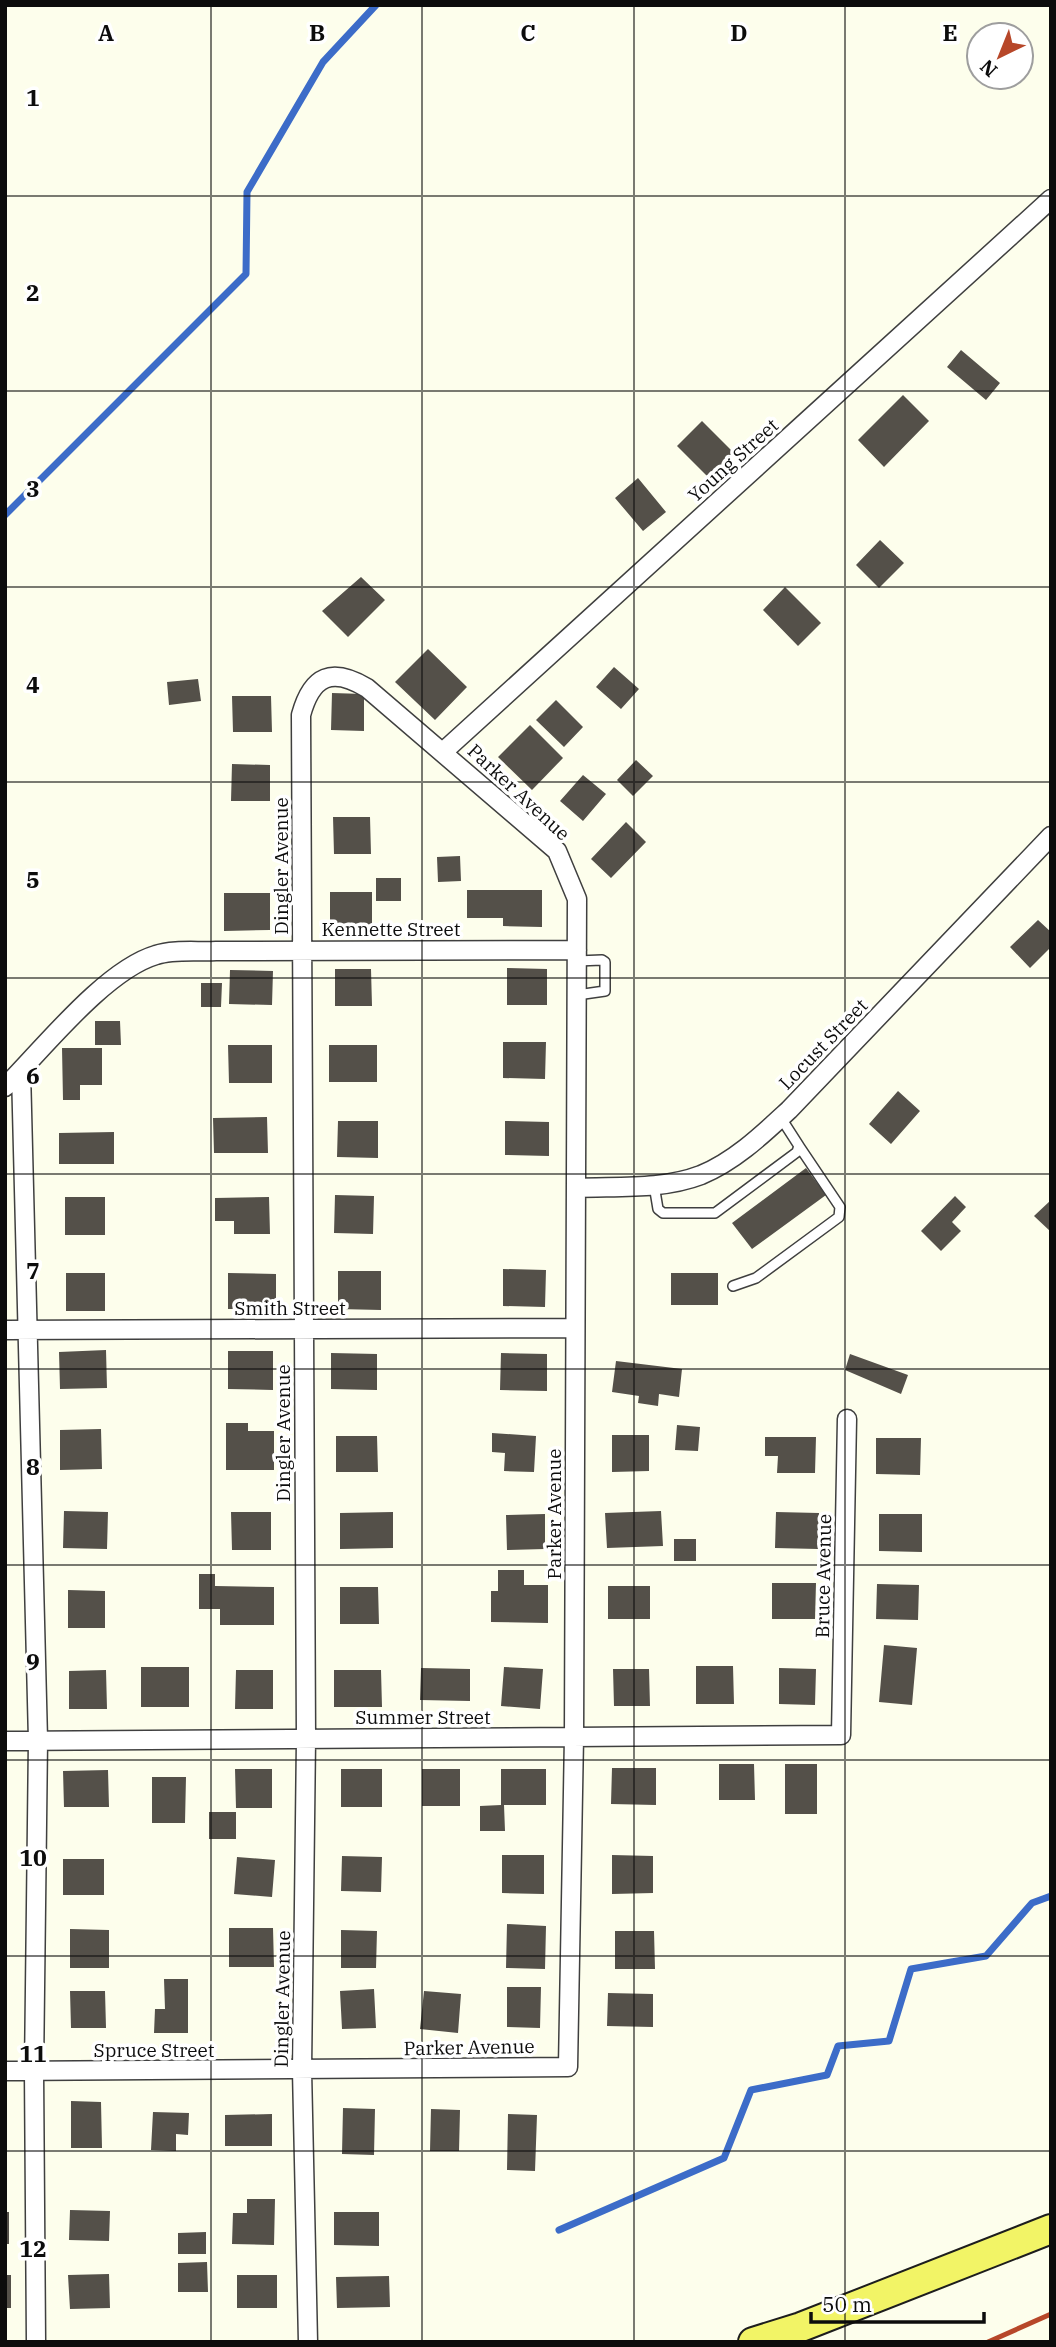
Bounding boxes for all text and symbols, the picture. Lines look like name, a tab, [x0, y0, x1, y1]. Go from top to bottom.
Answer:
text: A	[98, 17, 114, 47]
text: B	[309, 17, 325, 47]
text: C	[520, 17, 536, 47]
text: D	[730, 17, 748, 47]
text: E	[942, 17, 958, 47]
north arrow	[965, 21, 1035, 91]
text: N	[975, 55, 1002, 82]
text: 1	[26, 82, 40, 112]
text: 2	[26, 277, 40, 307]
street label: Young Street	[683, 413, 783, 507]
text: 3	[26, 473, 40, 503]
text: 4	[26, 669, 40, 699]
street label: Parker Avenue	[463, 739, 575, 845]
street label: Dingler Avenue	[269, 797, 293, 935]
text: 5	[26, 864, 40, 894]
street label: Kennette Street	[322, 917, 461, 941]
street label: Locust Street	[774, 993, 873, 1095]
text: 6	[26, 1060, 40, 1090]
text: 7	[26, 1255, 40, 1285]
street label: Smith Street	[234, 1296, 346, 1320]
street label: Dingler Avenue	[271, 1364, 295, 1502]
street label: Parker Avenue	[542, 1449, 566, 1580]
text: 8	[26, 1451, 40, 1481]
street label: Bruce Avenue	[810, 1514, 836, 1638]
text: 9	[26, 1646, 40, 1676]
street label: Summer Street	[355, 1705, 491, 1729]
text: 10	[19, 1842, 47, 1872]
street label: Dingler Avenue	[269, 1930, 295, 2068]
street label: Parker Avenue	[403, 2034, 535, 2060]
text: 11	[19, 2038, 47, 2068]
street label: Spruce Street	[94, 2038, 215, 2062]
text: 12	[19, 2233, 47, 2263]
scale bar	[811, 2280, 984, 2324]
text: 50 m	[822, 2290, 872, 2318]

